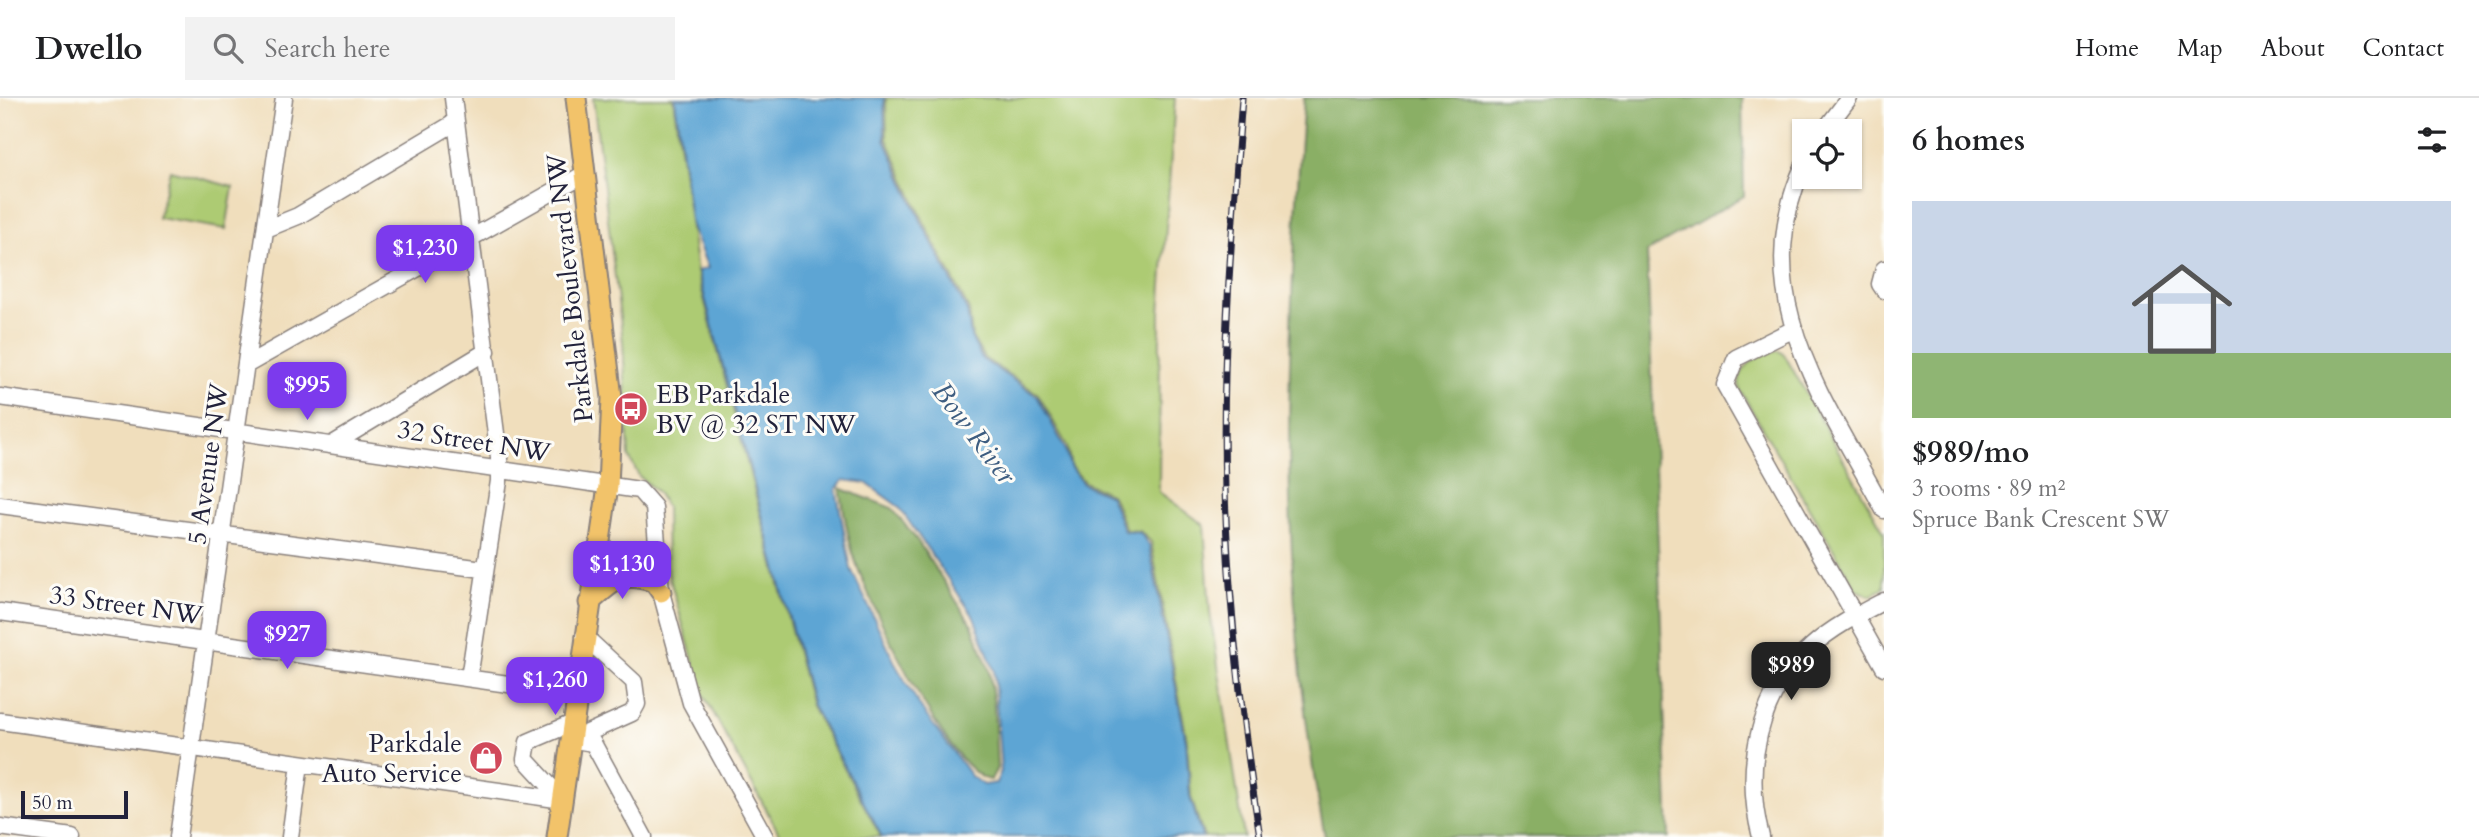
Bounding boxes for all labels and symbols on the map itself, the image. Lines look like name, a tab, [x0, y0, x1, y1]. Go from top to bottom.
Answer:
street label: Parkdale Boulevard NW	[538, 151, 602, 424]
pin: $1,230	[368, 226, 482, 285]
pin: $995	[266, 362, 348, 422]
water label: Bow River	[923, 374, 1025, 492]
place label: EB Parkdale BV @ 32 ST NW	[656, 377, 856, 442]
street label: 5 Avenue NW	[179, 381, 237, 547]
bus stop icon: EB Parkdale BV @ 32 ST NW	[612, 390, 650, 428]
street label: 32 Street NW	[395, 412, 553, 470]
pin: $1,130	[565, 542, 679, 601]
street label: 33 Street NW	[47, 577, 205, 633]
pin: $927	[246, 612, 328, 671]
pin: $989	[1750, 642, 1832, 702]
pin: $1,260	[498, 658, 612, 717]
place label: Parkdale Auto Service	[322, 726, 462, 791]
shop icon: Parkdale Auto Service	[467, 739, 505, 777]
scale bar	[21, 788, 128, 820]

